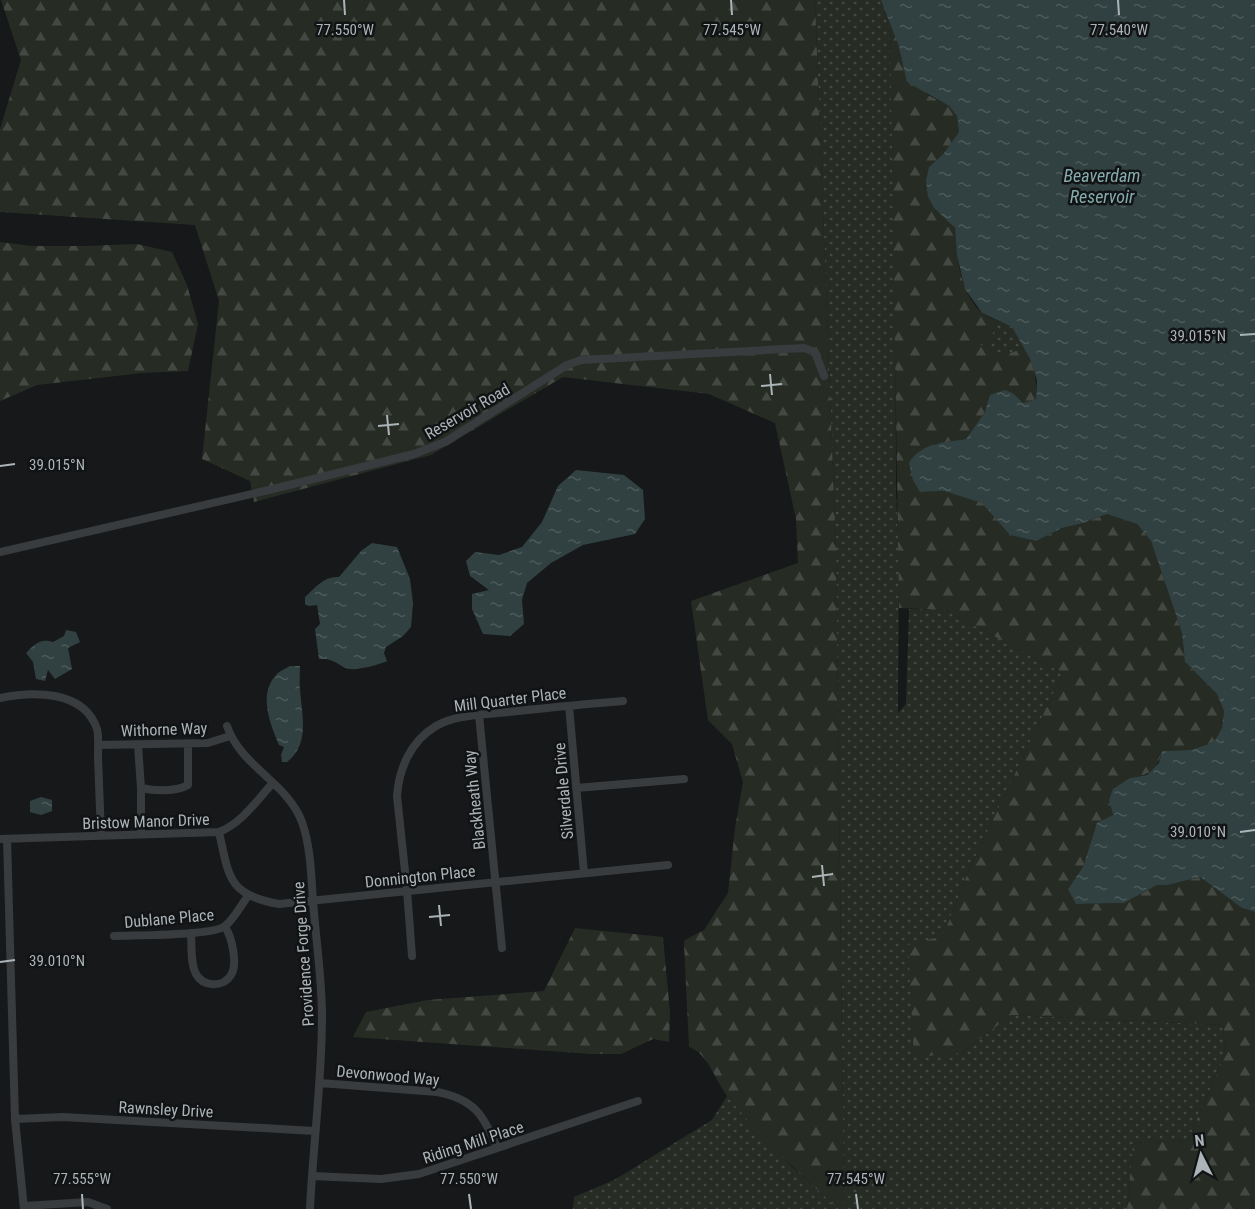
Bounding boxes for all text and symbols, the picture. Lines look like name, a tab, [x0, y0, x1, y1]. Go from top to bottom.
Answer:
text: 77.550°W	[316, 21, 375, 39]
text: 77.545°W	[703, 21, 762, 39]
text: 77.540°W	[1090, 21, 1149, 39]
water label: Beaverdam Reservoir	[1064, 165, 1140, 207]
text: 39.015°N	[1170, 327, 1226, 345]
street label: Reservoir Road	[421, 379, 513, 443]
text: 39.015°N	[29, 456, 85, 474]
street label: Mill Quarter Place	[453, 683, 567, 716]
street label: Withorne Way	[121, 718, 208, 740]
street label: Silverdale Drive	[550, 742, 577, 840]
street label: Blackheath Way	[460, 749, 489, 851]
street label: Bristow Manor Drive	[82, 810, 210, 833]
text: 39.010°N	[1170, 823, 1226, 841]
street label: Donnington Place	[364, 861, 476, 892]
street label: Providence Forge Drive	[289, 881, 318, 1027]
street label: Dublane Place	[123, 905, 215, 932]
text: 39.010°N	[29, 952, 85, 970]
street label: Devonwood Way	[336, 1062, 441, 1089]
street label: Rawnsley Drive	[118, 1098, 214, 1121]
street label: Riding Mill Place	[420, 1117, 526, 1168]
north arrow	[1171, 1125, 1231, 1185]
text: N	[1194, 1131, 1205, 1151]
text: 77.555°W	[53, 1170, 112, 1188]
text: 77.550°W	[440, 1170, 499, 1188]
text: 77.545°W	[827, 1170, 886, 1188]

